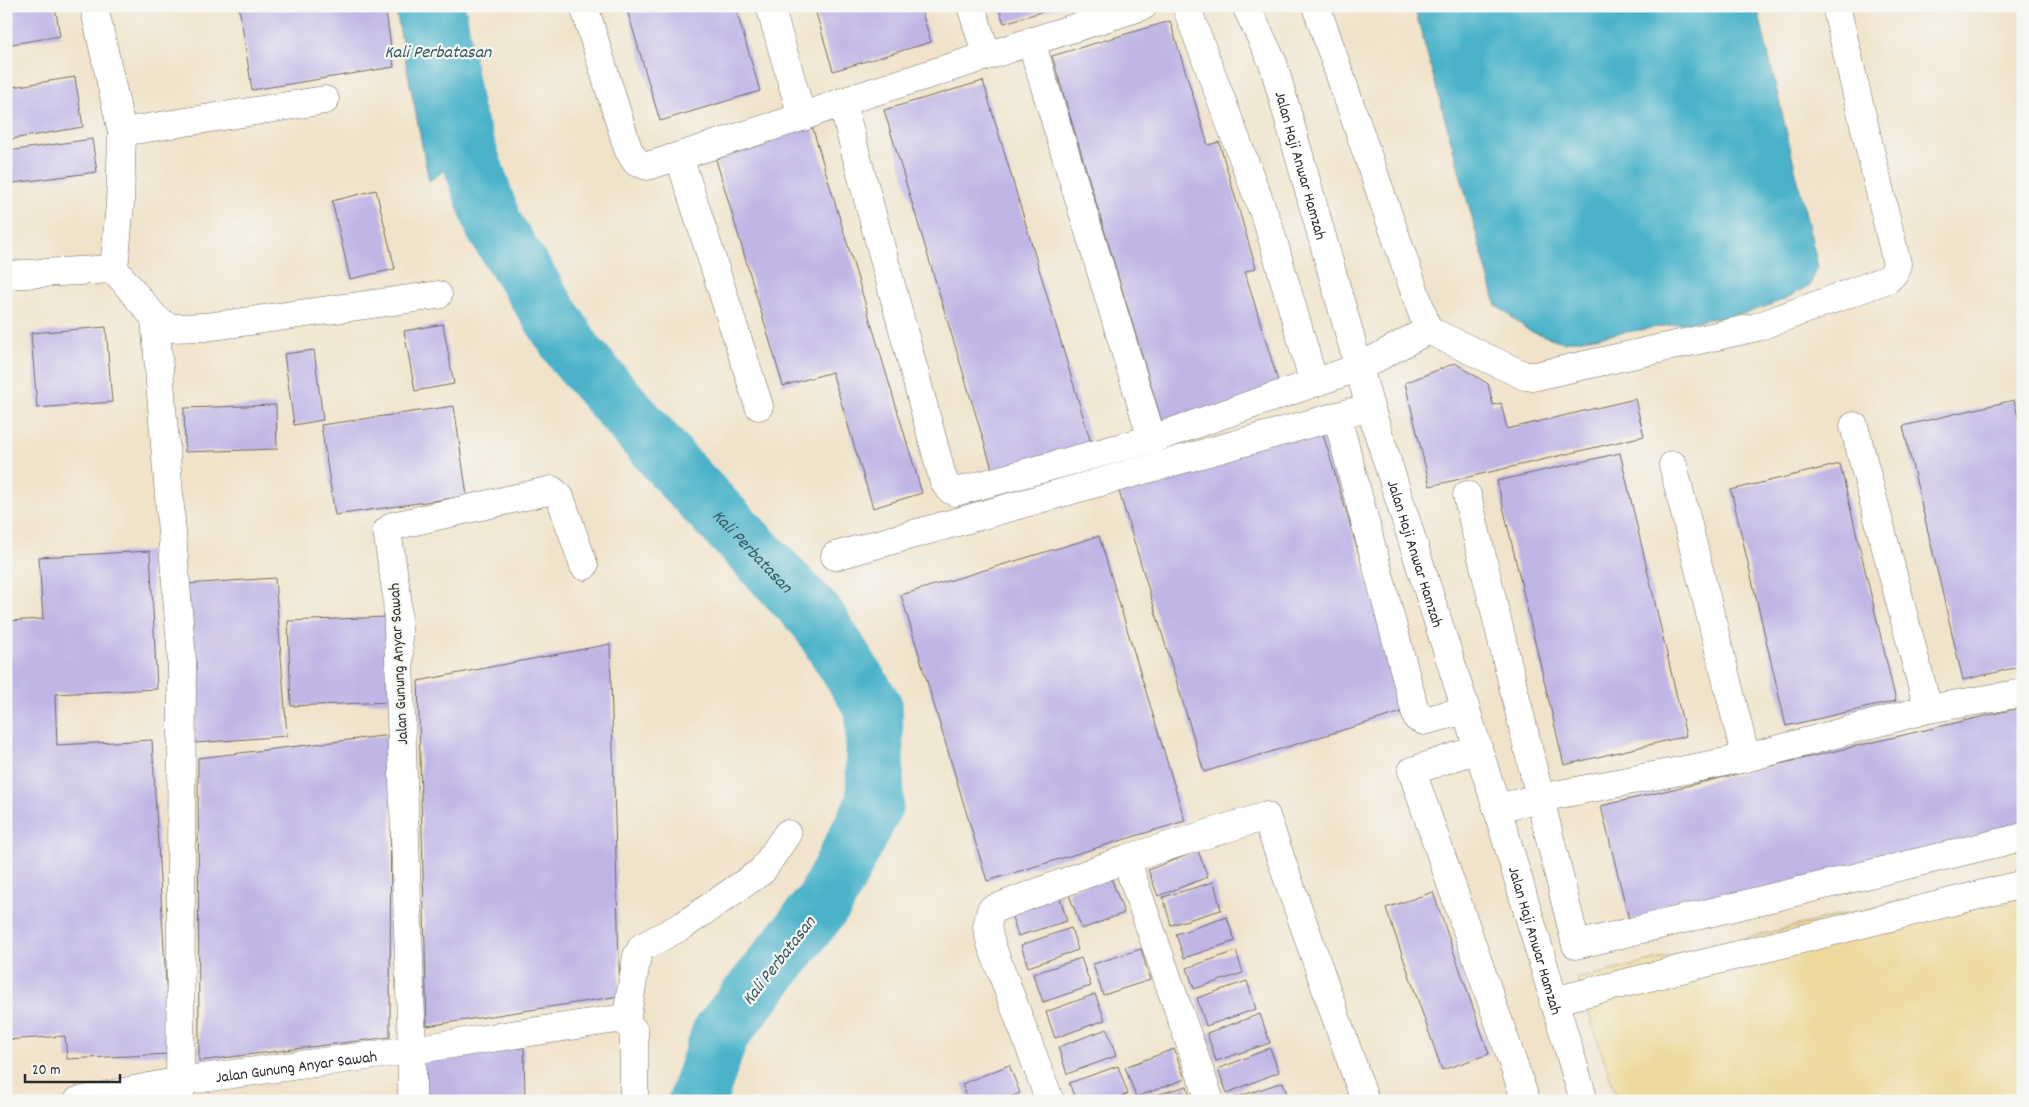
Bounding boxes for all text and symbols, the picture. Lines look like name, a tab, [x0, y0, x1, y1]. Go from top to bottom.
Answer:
water label: Kali Perbatasan	[385, 41, 492, 66]
street label: Jalan Haji Anwar Hamzah	[1267, 89, 1331, 243]
street label: Jalan Haji Anwar Hamzah	[1380, 477, 1448, 631]
water label: Kali Perbatasan	[705, 505, 798, 600]
street label: Jalan Gunung Anyar Sawah	[384, 582, 415, 746]
street label: Jalan Haji Anwar Hamzah	[1501, 864, 1567, 1018]
water label: Kali Perbatasan	[737, 911, 823, 1011]
street label: Jalan Gunung Anyar Sawah	[214, 1046, 378, 1090]
scale bar	[25, 1052, 120, 1084]
text: 20 m	[32, 1060, 60, 1082]

